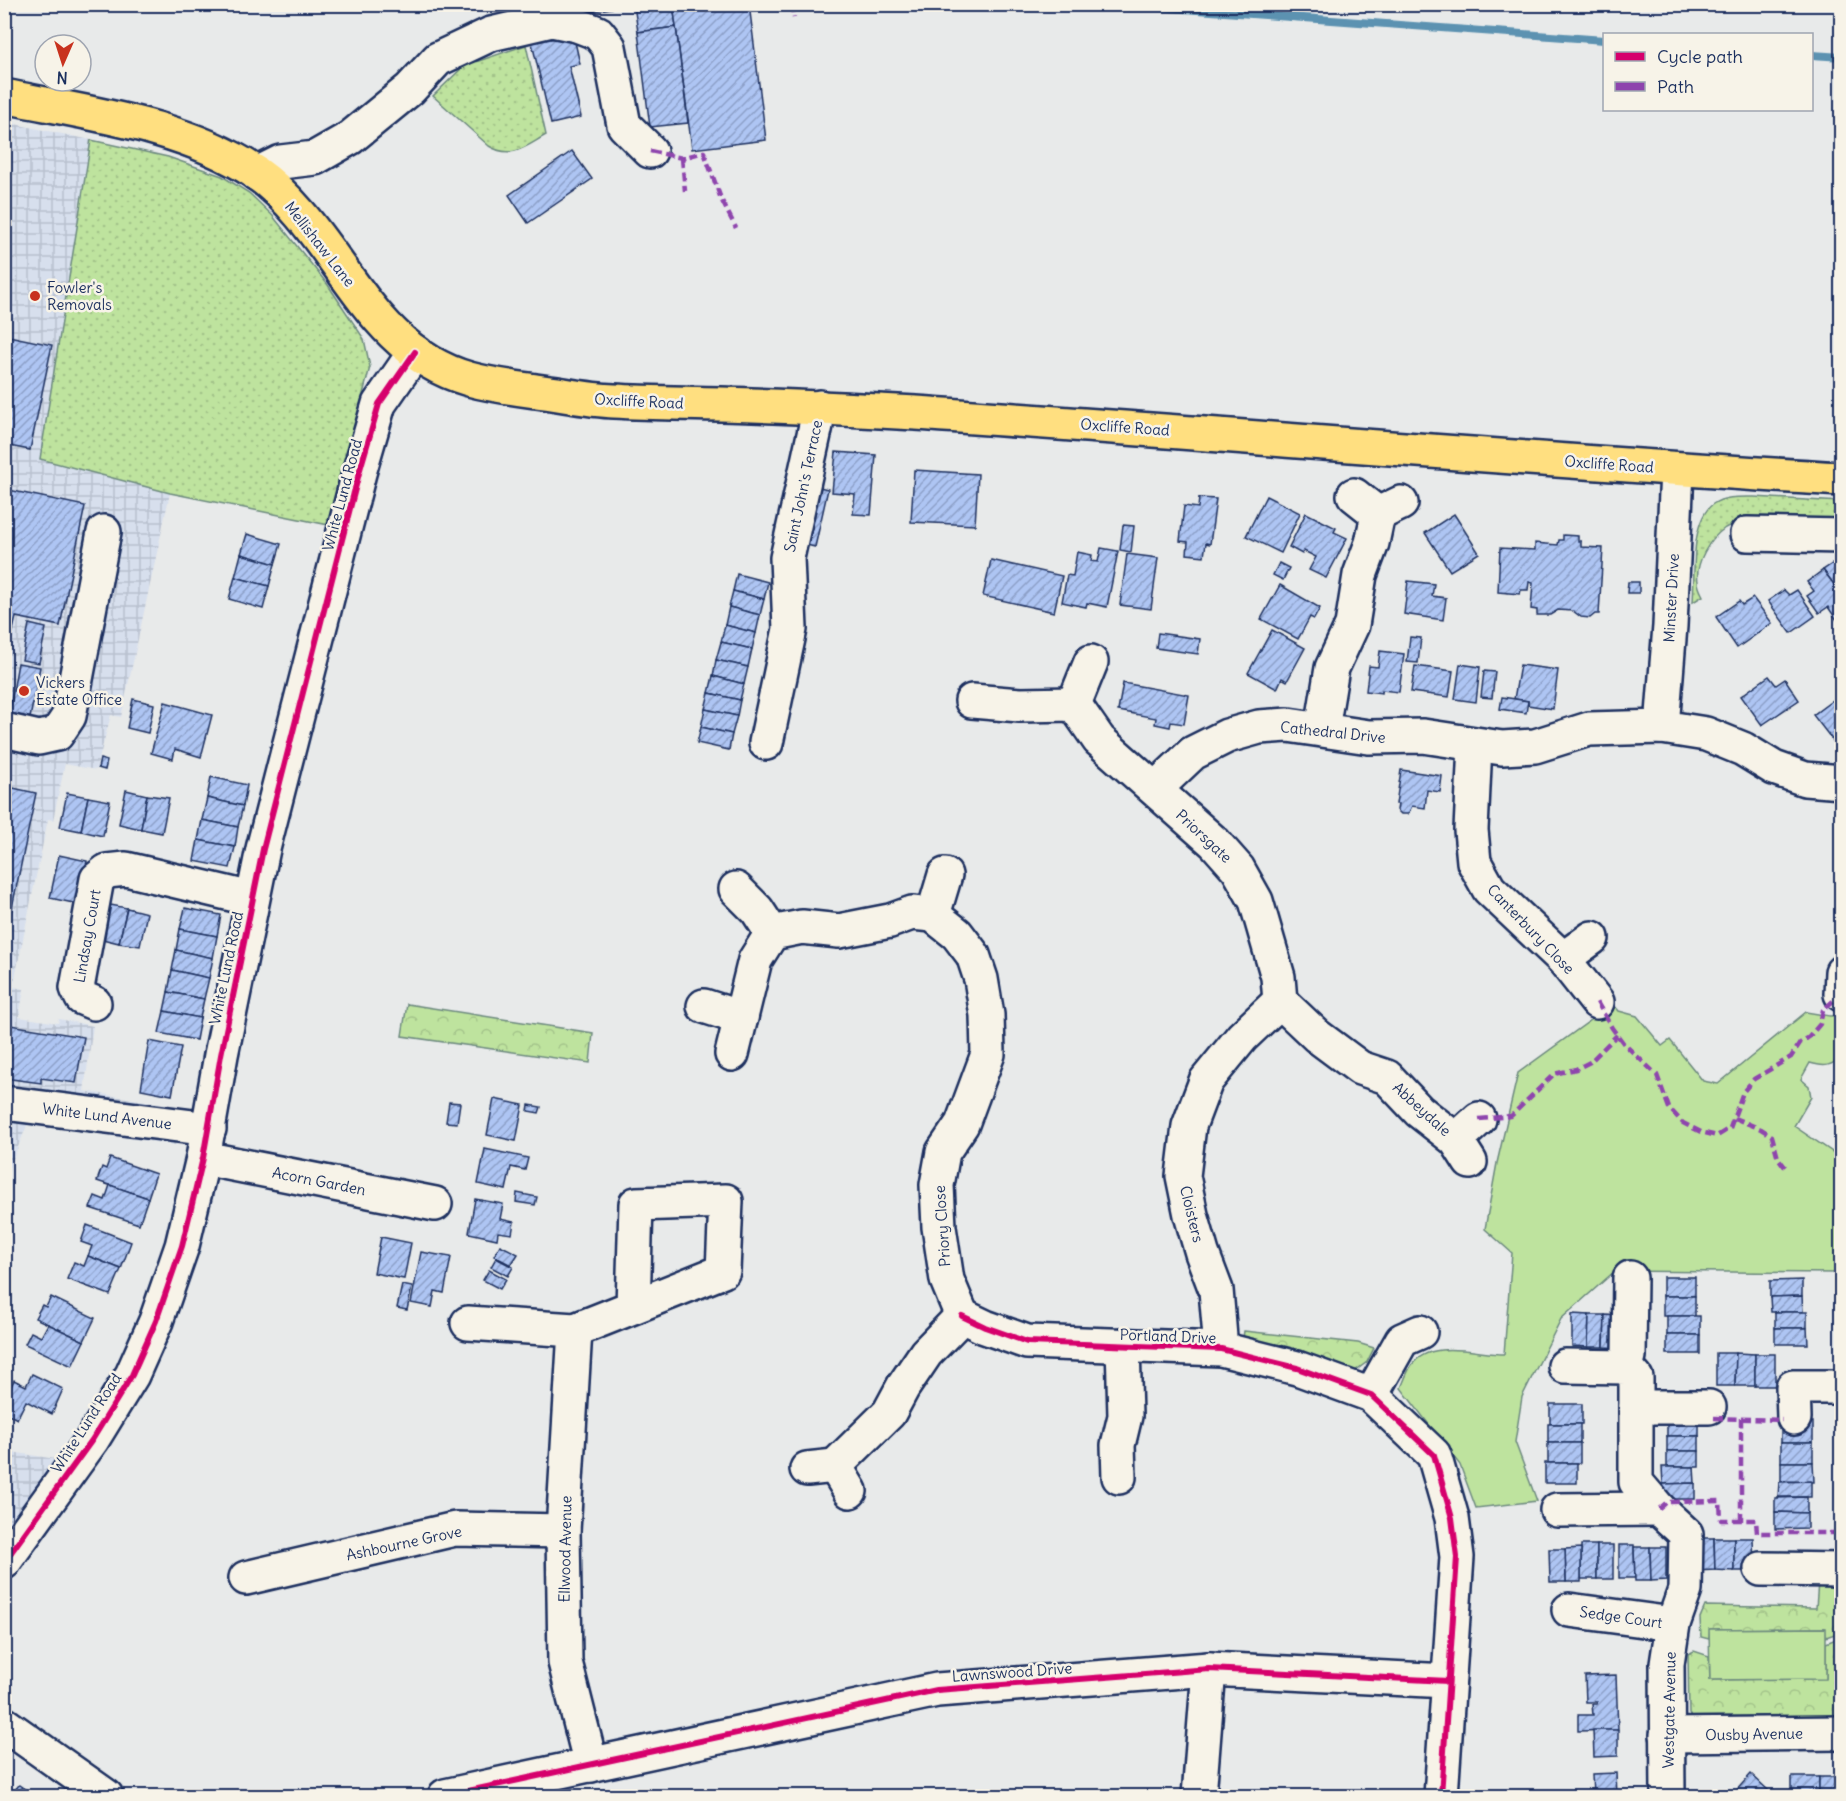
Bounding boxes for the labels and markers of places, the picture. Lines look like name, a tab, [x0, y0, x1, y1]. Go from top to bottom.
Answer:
place label: Fowler's Removals	[47, 278, 112, 314]
marker: Fowler's Removals	[28, 289, 42, 303]
place label: Vickers Estate Office	[36, 673, 122, 709]
marker: Vickers Estate Office	[17, 684, 31, 698]

